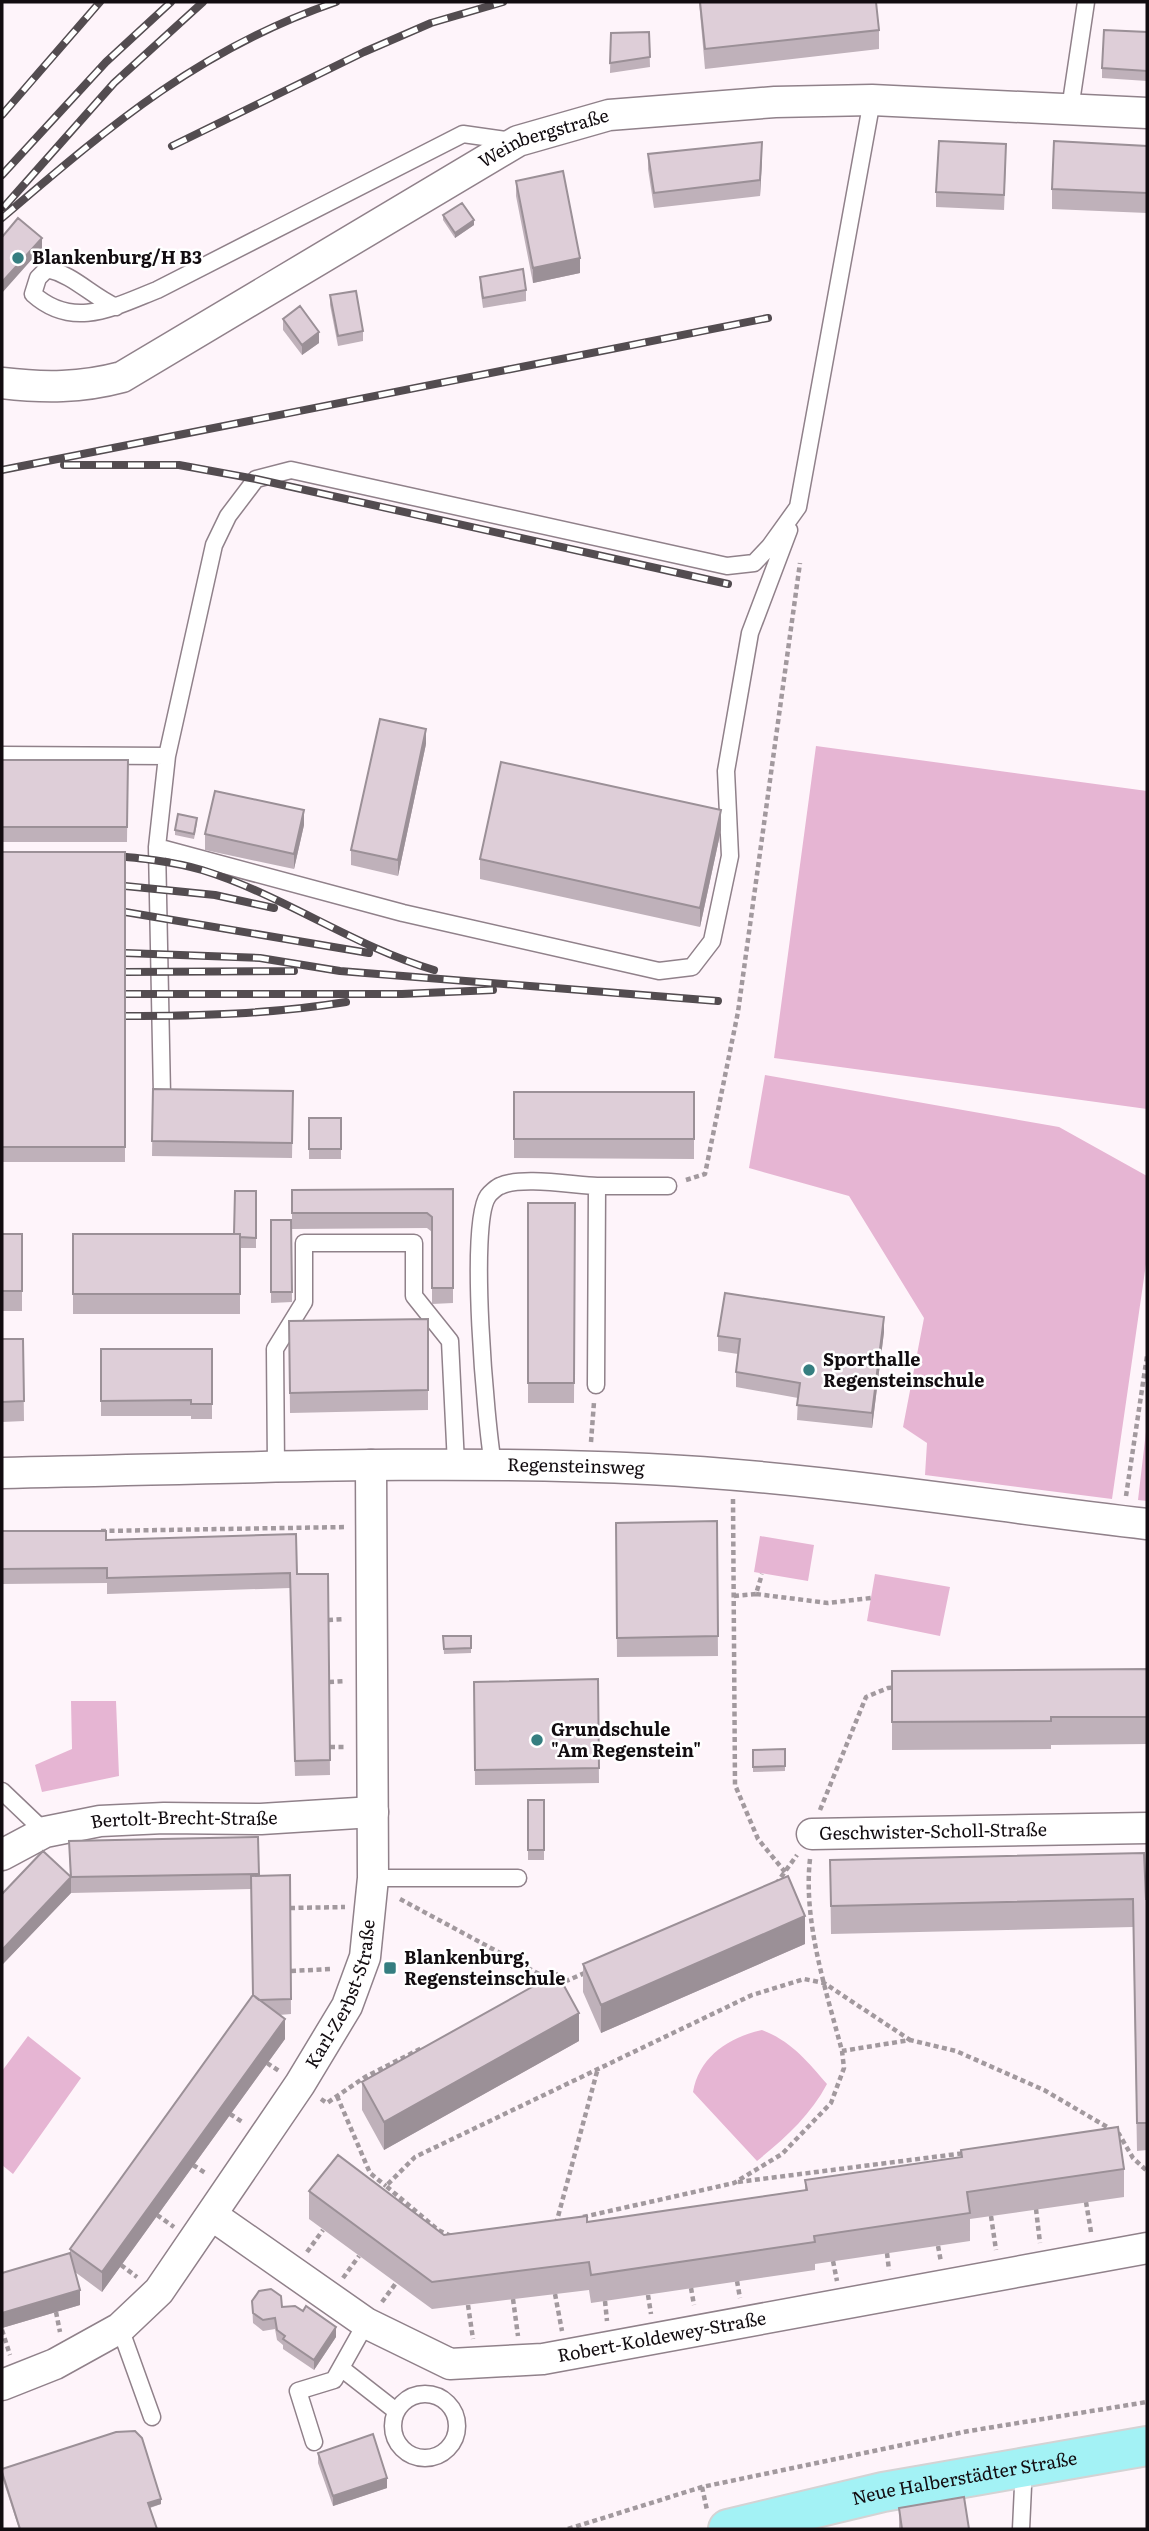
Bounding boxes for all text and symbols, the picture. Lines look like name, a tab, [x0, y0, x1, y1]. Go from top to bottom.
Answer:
street label: Weinbergstraße	[473, 101, 612, 174]
place label: Blankenburg/H B3	[32, 243, 202, 270]
marker: Blankenburg/H B3	[10, 250, 26, 266]
place label: Sporthalle Regensteinschule	[823, 1345, 984, 1393]
marker: Sporthalle Regensteinschule	[801, 1362, 817, 1378]
street label: Regensteinsweg	[507, 1450, 646, 1481]
place label: Grundschule "Am Regenstein"	[551, 1715, 701, 1763]
marker: Grundschule "Am Regenstein"	[529, 1732, 545, 1748]
street label: Bertolt-Brecht-Straße	[88, 1803, 278, 1835]
street label: Geschwister-Scholl-Straße	[819, 1815, 1047, 1846]
street label: Karl-Zerbst-Straße	[297, 1918, 381, 2073]
place label: Blankenburg, Regensteinschule	[404, 1943, 565, 1991]
marker: Blankenburg, Regensteinschule	[382, 1960, 398, 1976]
street label: Robert-Koldewey-Straße	[555, 2303, 768, 2368]
street label: Neue Halberstädter Straße	[849, 2443, 1079, 2511]

